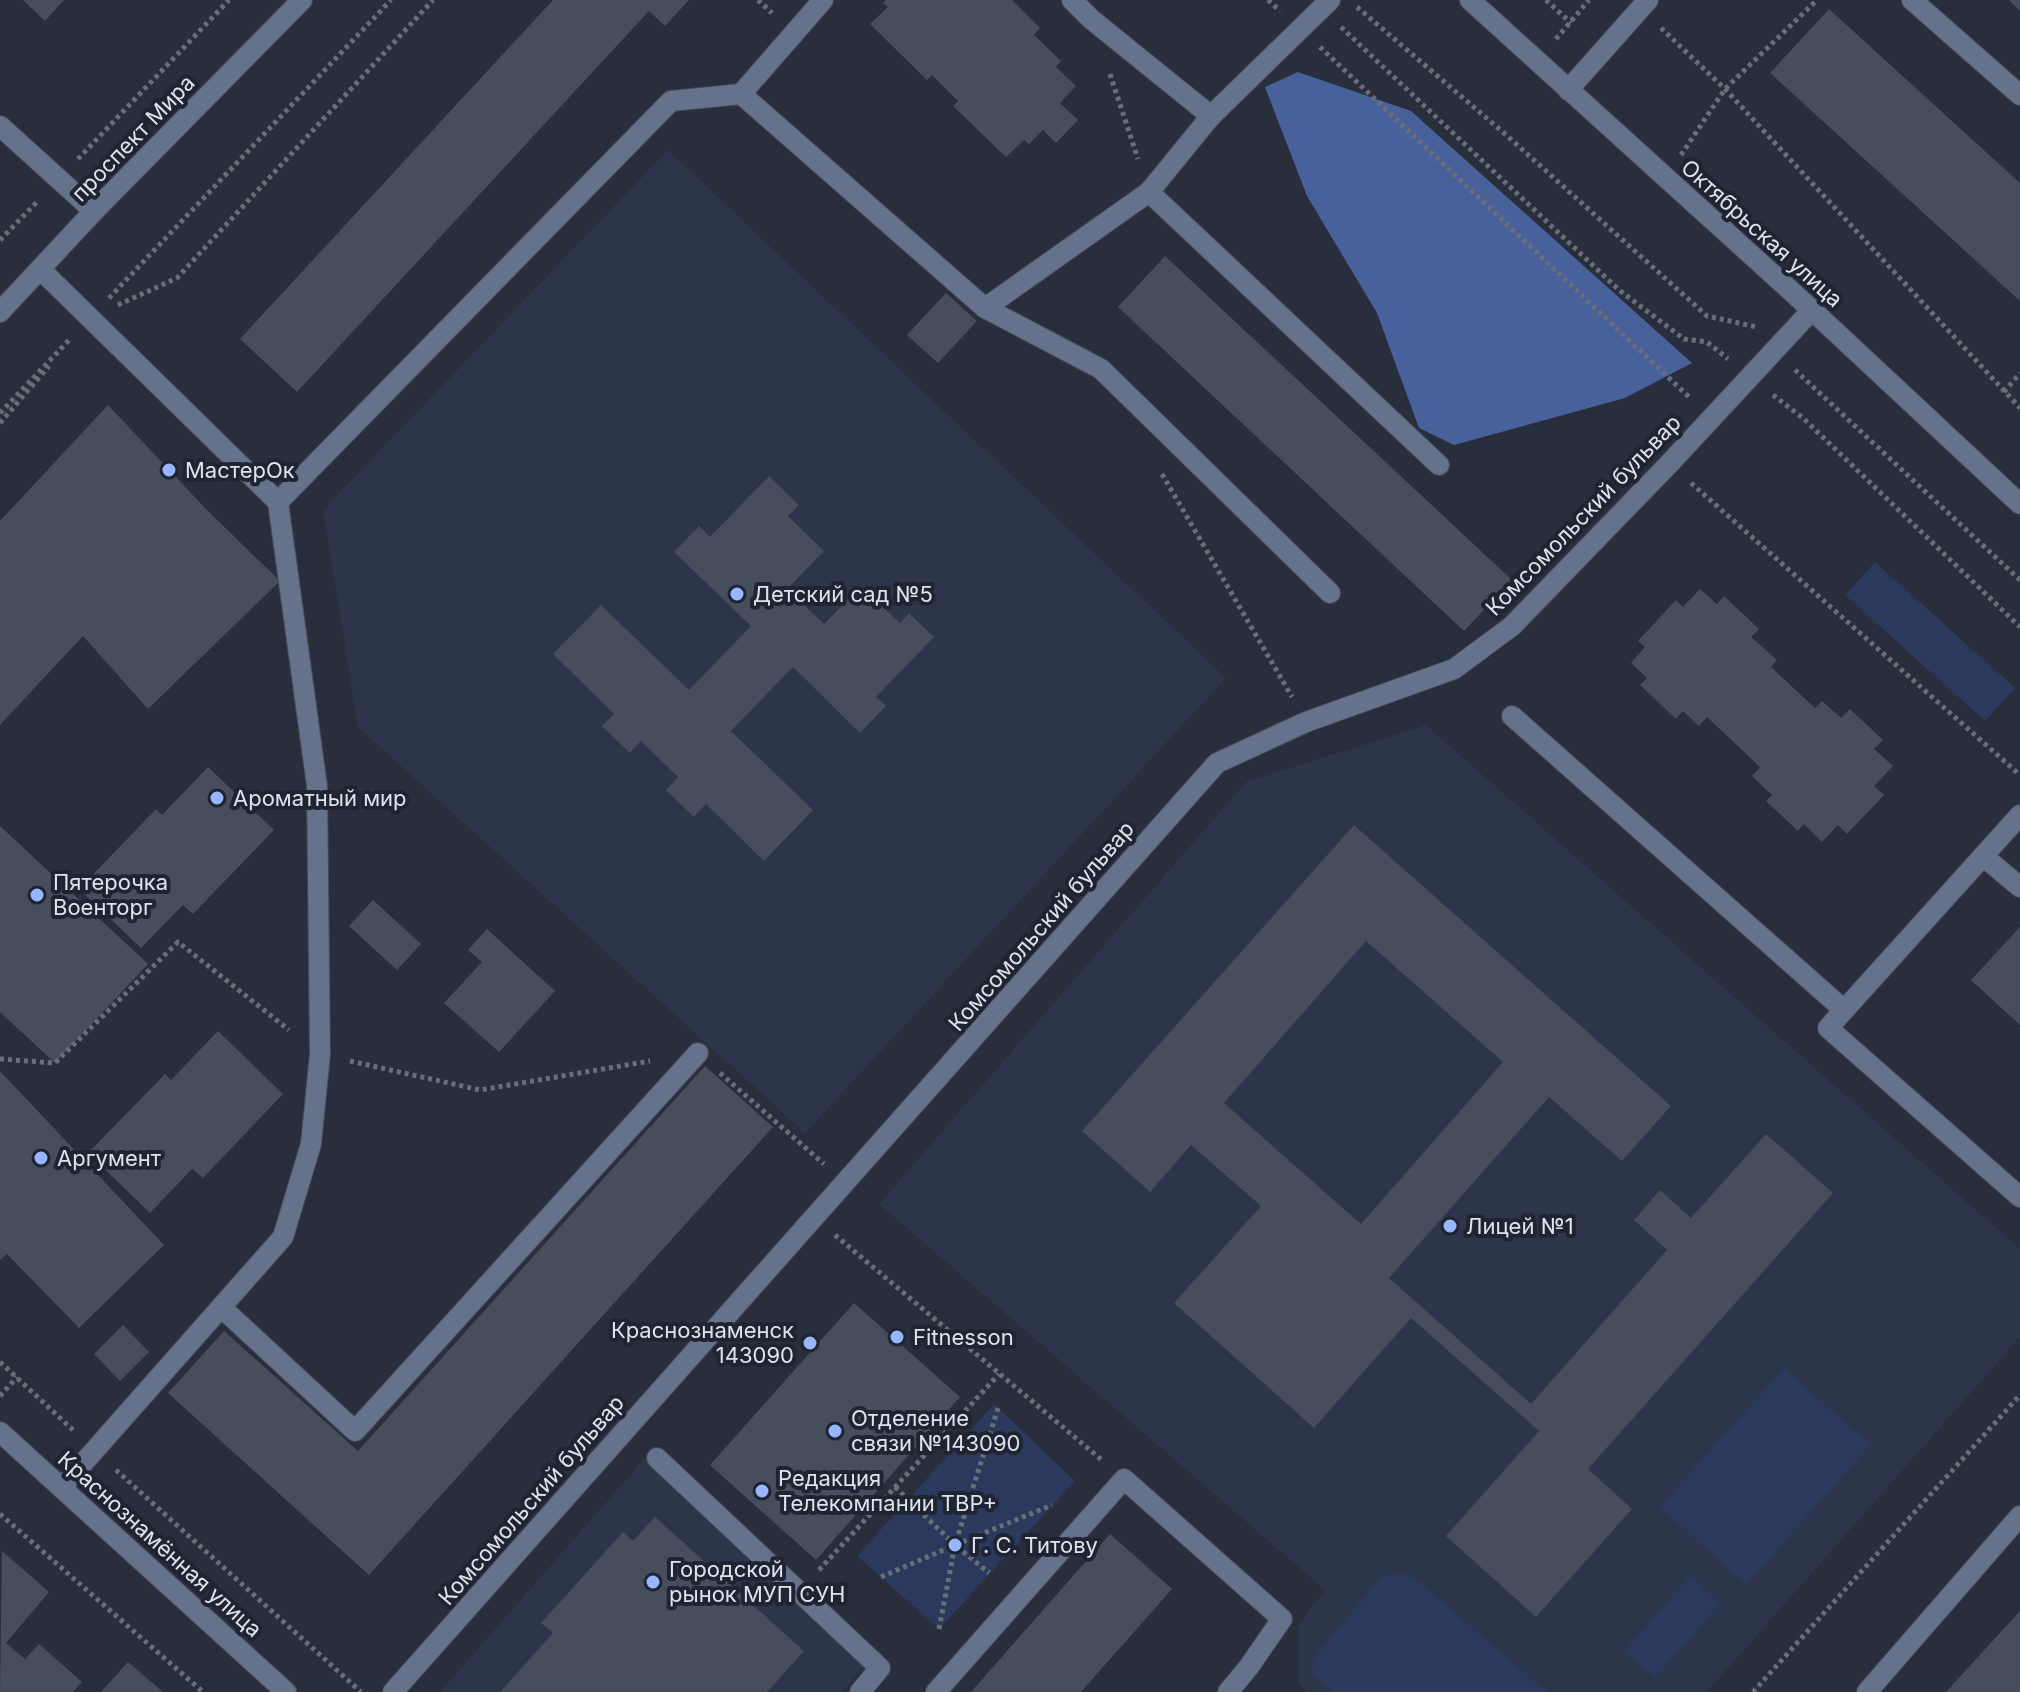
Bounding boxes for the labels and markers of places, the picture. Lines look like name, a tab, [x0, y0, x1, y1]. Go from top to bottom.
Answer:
place label: МастерОк	[185, 457, 295, 483]
marker: МастерОк	[160, 461, 178, 479]
place label: Детский сад №5	[753, 581, 933, 607]
marker: Детский сад №5	[728, 585, 746, 603]
place label: Ароматный мир	[233, 785, 407, 811]
marker: Ароматный мир	[208, 789, 226, 807]
place label: Пятерочка Военторг	[53, 869, 168, 920]
marker: Пятерочка Военторг	[28, 886, 46, 904]
place label: Аргумент	[57, 1145, 162, 1171]
marker: Аргумент	[32, 1149, 50, 1167]
place label: Лицей №1	[1466, 1213, 1574, 1239]
marker: Лицей №1	[1441, 1217, 1459, 1235]
place label: Краснознаменск 143090	[611, 1317, 794, 1368]
place label: Fitnesson	[913, 1324, 1014, 1350]
marker: Fitnesson	[888, 1328, 906, 1346]
marker: Краснознаменск 143090	[801, 1334, 819, 1352]
place label: Отделение связи №143090	[851, 1405, 1020, 1456]
marker: Отделение связи №143090	[826, 1422, 844, 1440]
place label: Редакция Телекомпании ТВР+	[778, 1465, 997, 1516]
marker: Редакция Телекомпании ТВР+	[753, 1482, 771, 1500]
place label: Г. С. Титову	[971, 1532, 1098, 1558]
marker: Г. С. Титову	[946, 1536, 964, 1554]
place label: Городской рынок МУП СУН	[669, 1556, 845, 1607]
marker: Городской рынок МУП СУН	[644, 1573, 662, 1591]

